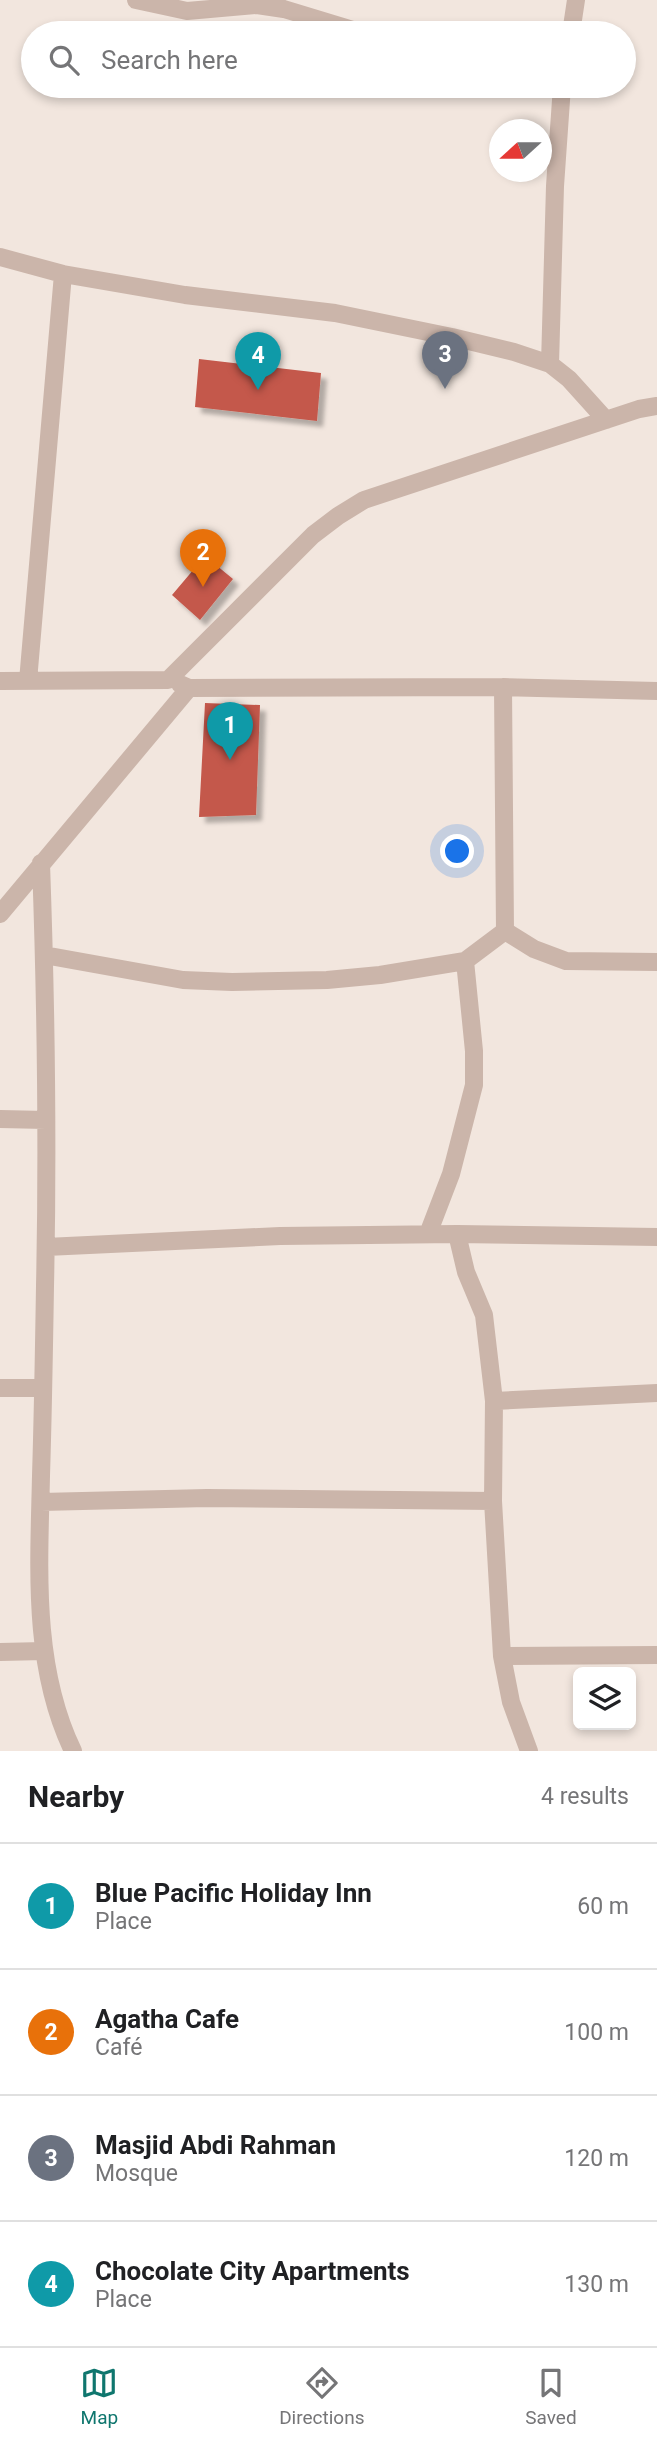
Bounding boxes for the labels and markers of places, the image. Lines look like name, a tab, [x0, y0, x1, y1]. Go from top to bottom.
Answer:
pin: 3	[422, 331, 468, 389]
pin: 4	[235, 332, 281, 390]
pin: 2	[180, 529, 226, 587]
pin: 1	[207, 702, 253, 760]

